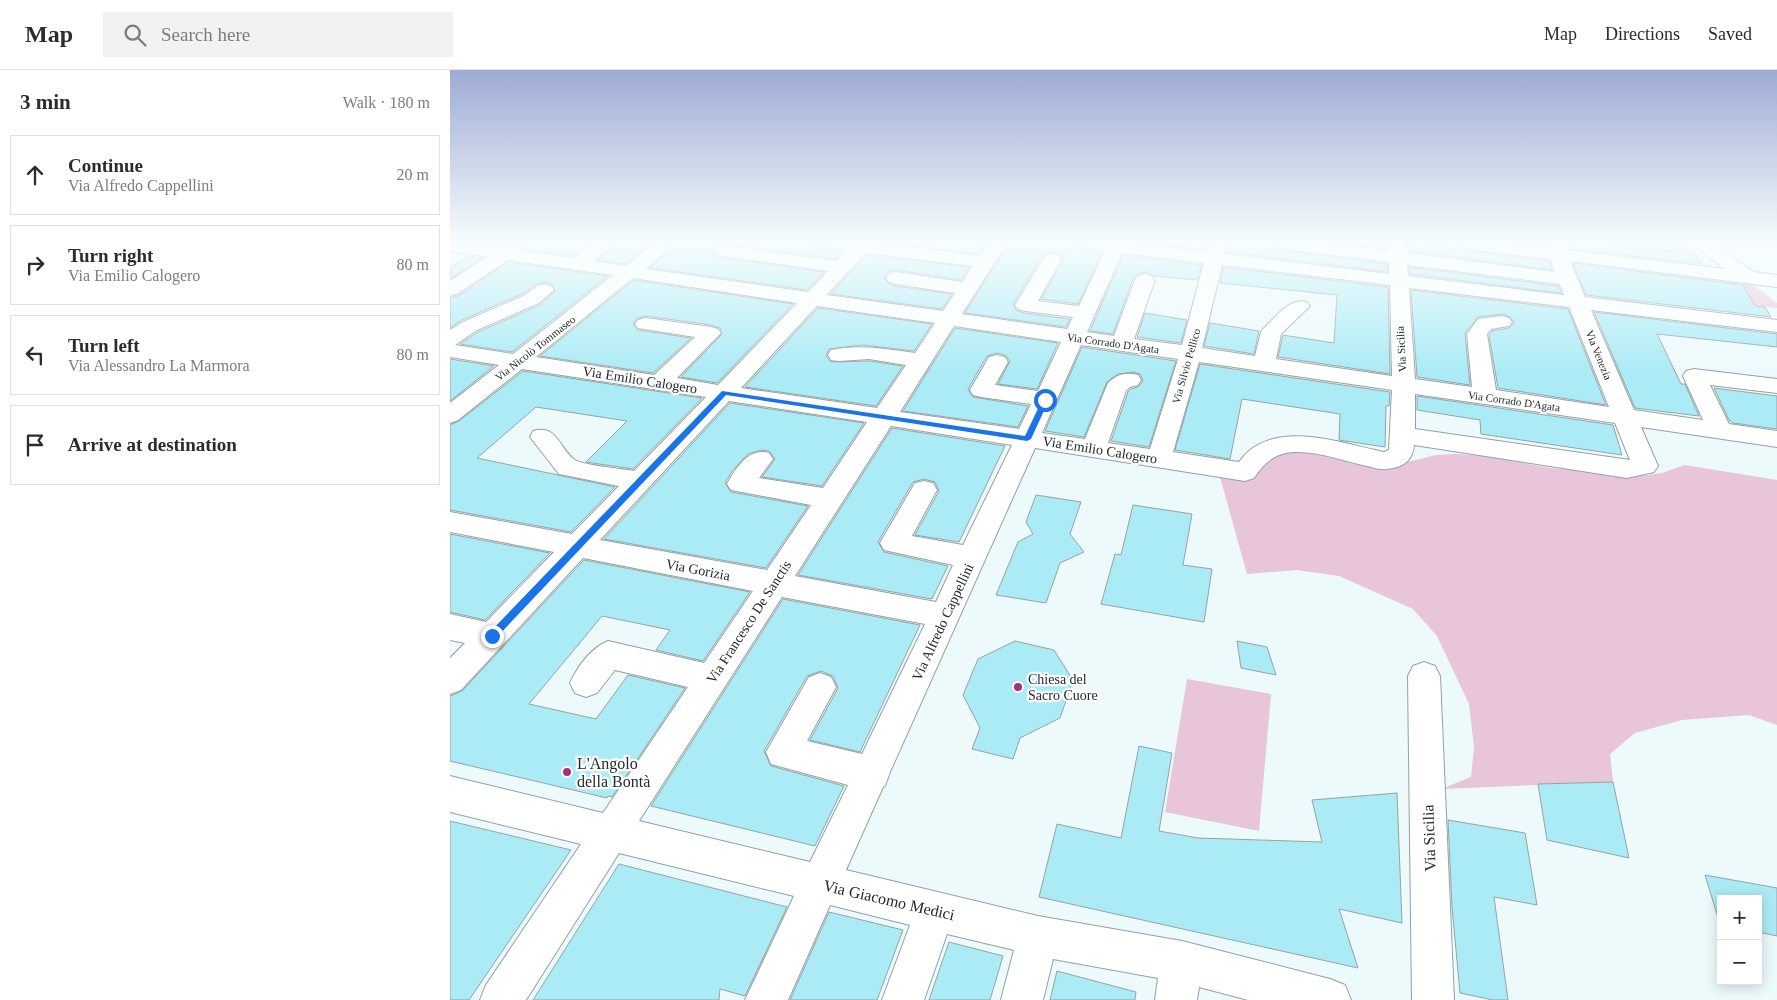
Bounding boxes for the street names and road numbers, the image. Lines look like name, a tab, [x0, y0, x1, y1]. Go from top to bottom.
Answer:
street label: Via Nicolò Tommaseo	[492, 313, 578, 383]
street label: Via Sicilia	[1394, 326, 1408, 372]
street label: Via Silvio Pellico	[1170, 327, 1203, 405]
street label: Via Venezia	[1584, 328, 1614, 382]
street label: Via Corrado D'Agata	[1066, 331, 1160, 355]
street label: Via Emilio Calogero	[582, 364, 698, 396]
street label: Via Corrado D'Agata	[1467, 389, 1561, 413]
street label: Via Emilio Calogero	[1042, 434, 1158, 466]
street label: Via Gorizia	[665, 556, 732, 584]
street label: Via Francesco De Sanctis	[704, 558, 794, 686]
street label: Via Alfredo Cappellini	[909, 561, 977, 683]
street label: Via Sicilia	[1419, 804, 1439, 872]
street label: Via Giacomo Medici	[822, 877, 957, 923]

